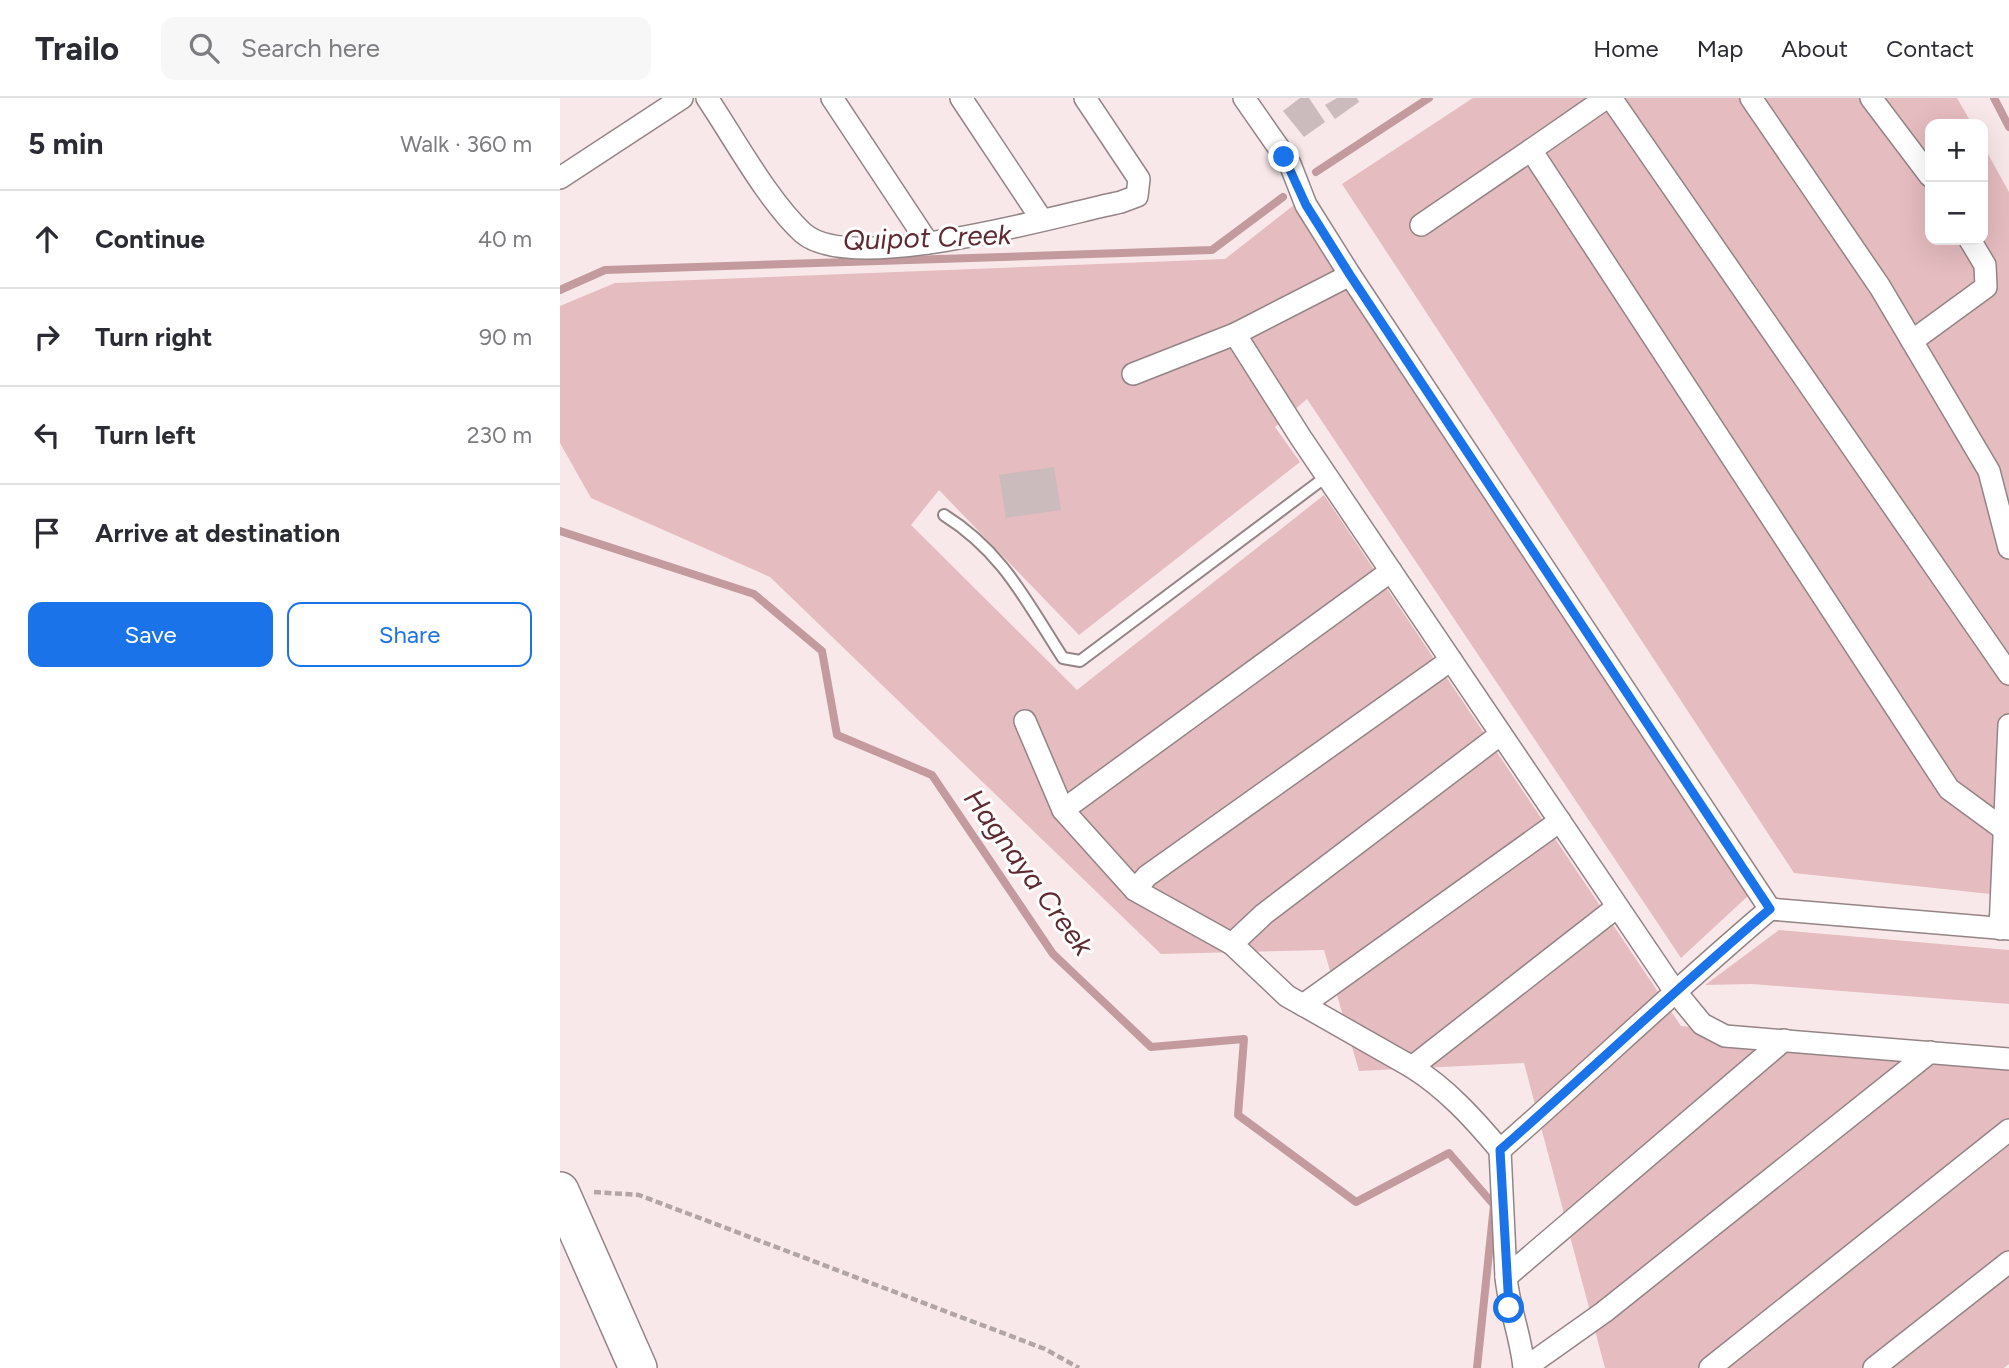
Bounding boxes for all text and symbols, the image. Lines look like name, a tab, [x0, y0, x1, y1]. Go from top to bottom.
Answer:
search box	[161, 17, 651, 80]
text: Trailo	[35, 29, 119, 68]
icon: search	[185, 29, 223, 67]
text: Search here	[241, 32, 380, 64]
text: Home	[1593, 34, 1659, 63]
text: Map	[1697, 34, 1743, 63]
text: About	[1781, 34, 1848, 63]
text: Contact	[1886, 34, 1974, 63]
map controls	[1925, 119, 1988, 245]
button: +	[1925, 119, 1988, 182]
text: 5 min	[28, 125, 104, 162]
text: Walk · 360 m	[400, 130, 532, 158]
route end	[1268, 141, 1299, 172]
button: −	[1925, 182, 1988, 245]
water label: Quipot Creek	[842, 217, 1013, 257]
icon: ahead	[28, 220, 66, 258]
text: Continue	[95, 223, 205, 255]
text: 40 m	[478, 225, 532, 253]
icon: right	[28, 318, 66, 356]
text: Turn right	[95, 321, 212, 353]
text: 90 m	[479, 323, 532, 351]
icon: left	[28, 416, 66, 454]
text: Turn left	[95, 419, 196, 451]
text: 230 m	[467, 421, 532, 449]
icon: arrive	[28, 514, 66, 552]
text: Arrive at destination	[95, 517, 340, 549]
button: Save	[28, 602, 273, 667]
button: Share	[287, 602, 532, 667]
water label: Hagnaya Creek	[957, 782, 1102, 963]
route start	[1493, 1292, 1524, 1323]

